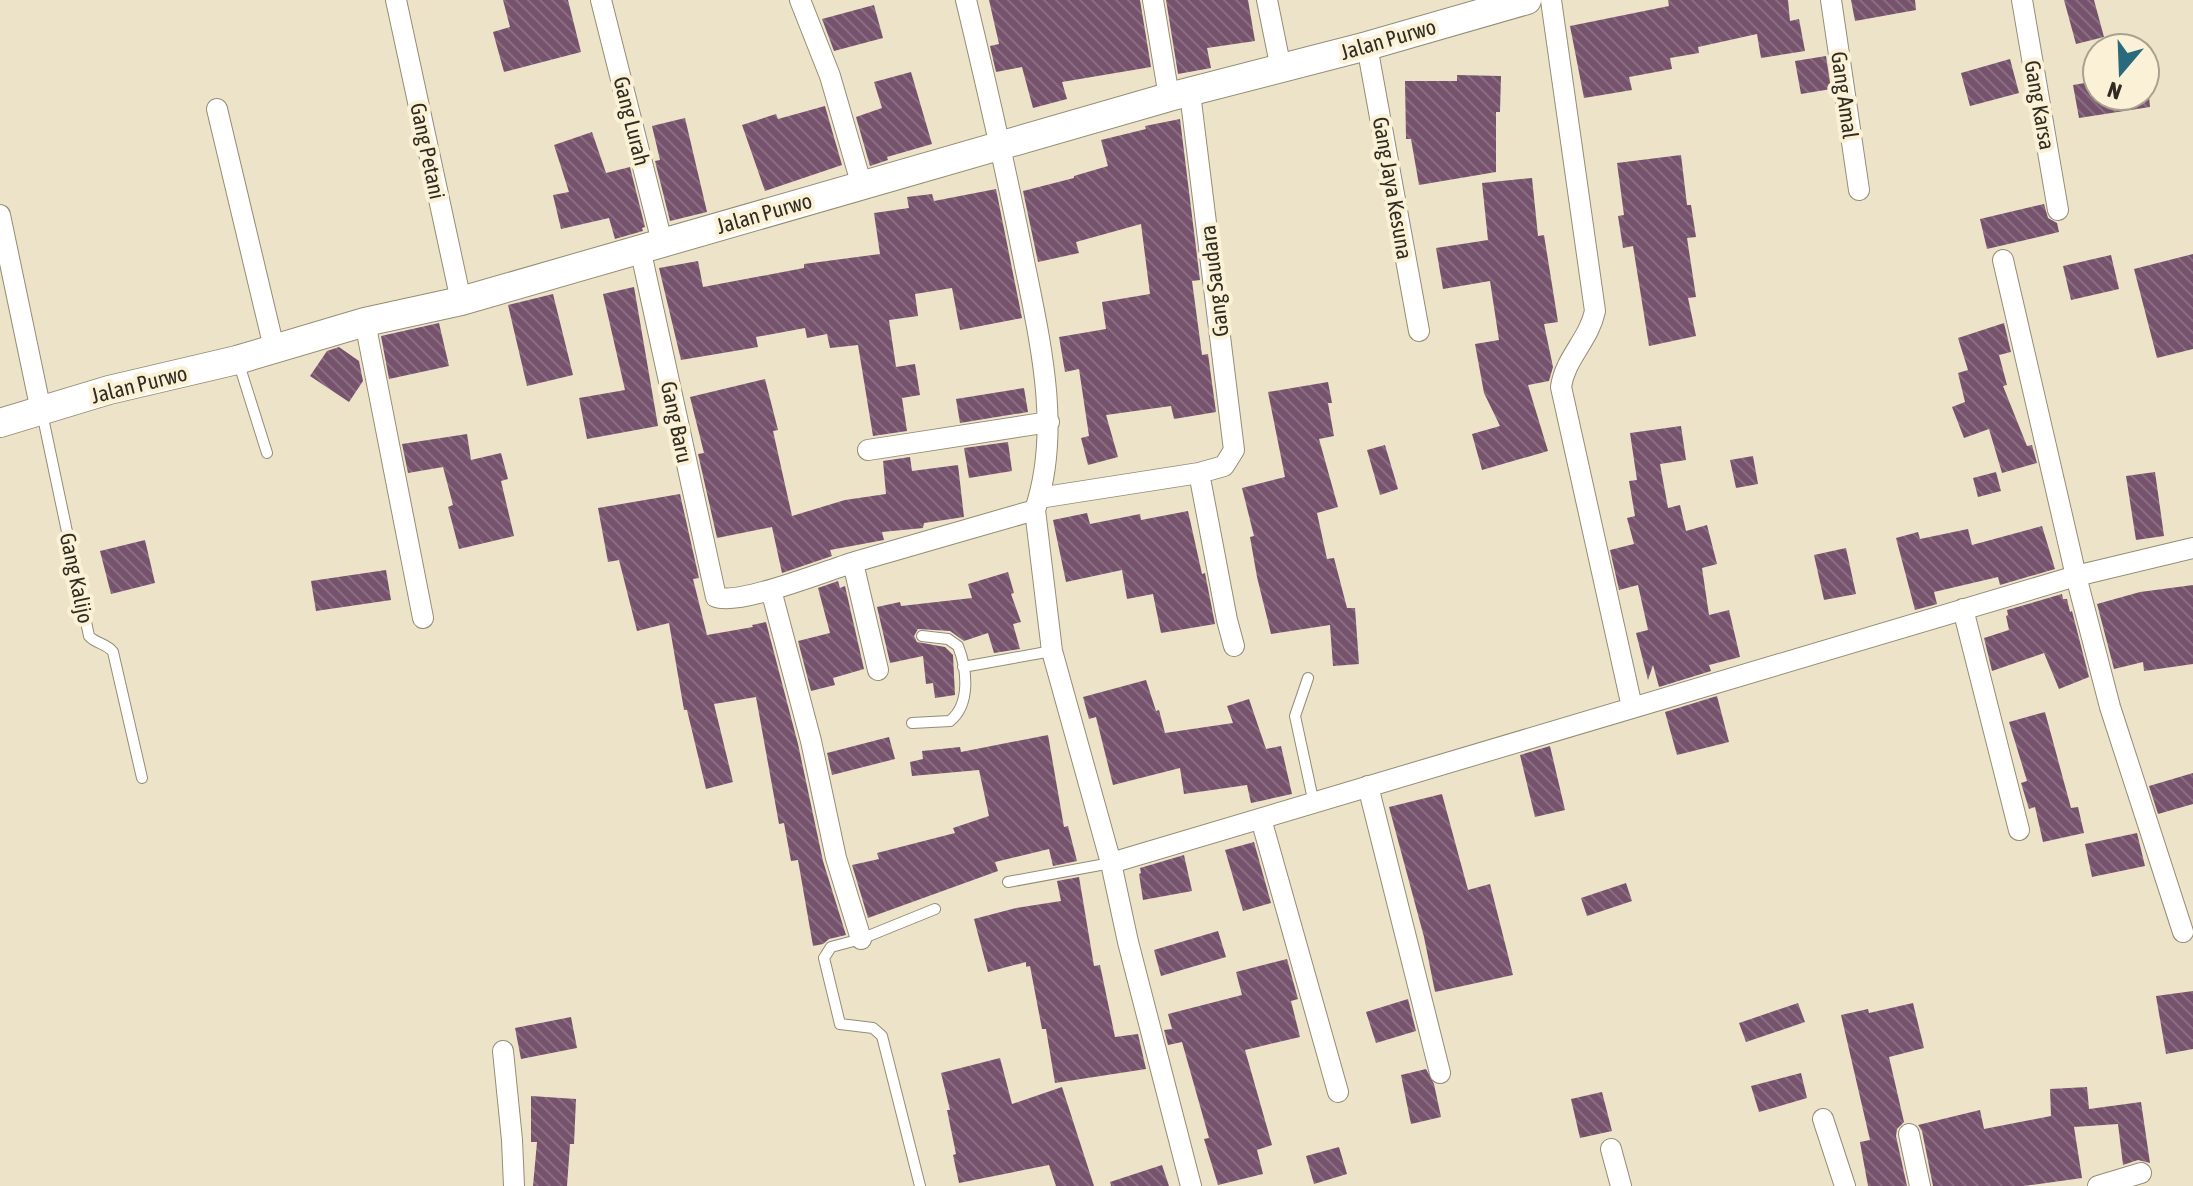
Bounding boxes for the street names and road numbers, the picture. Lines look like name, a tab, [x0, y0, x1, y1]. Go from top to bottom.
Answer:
street label: Jalan Purwo	[1337, 13, 1439, 65]
street label: Gang Amal	[1826, 50, 1864, 140]
street label: Gang Karsa	[2019, 58, 2061, 152]
street label: Gang Lurah	[608, 74, 656, 168]
street label: Gang Petani	[405, 100, 451, 202]
street label: Gang Jaya Kesuna	[1368, 115, 1418, 261]
street label: Jalan Purwo	[713, 187, 815, 239]
street label: Gang Saudara	[1194, 224, 1234, 338]
street label: Jalan Purwo	[88, 360, 190, 408]
street label: Gang Baru	[656, 379, 698, 465]
street label: Gang Kalijo	[55, 530, 99, 626]

